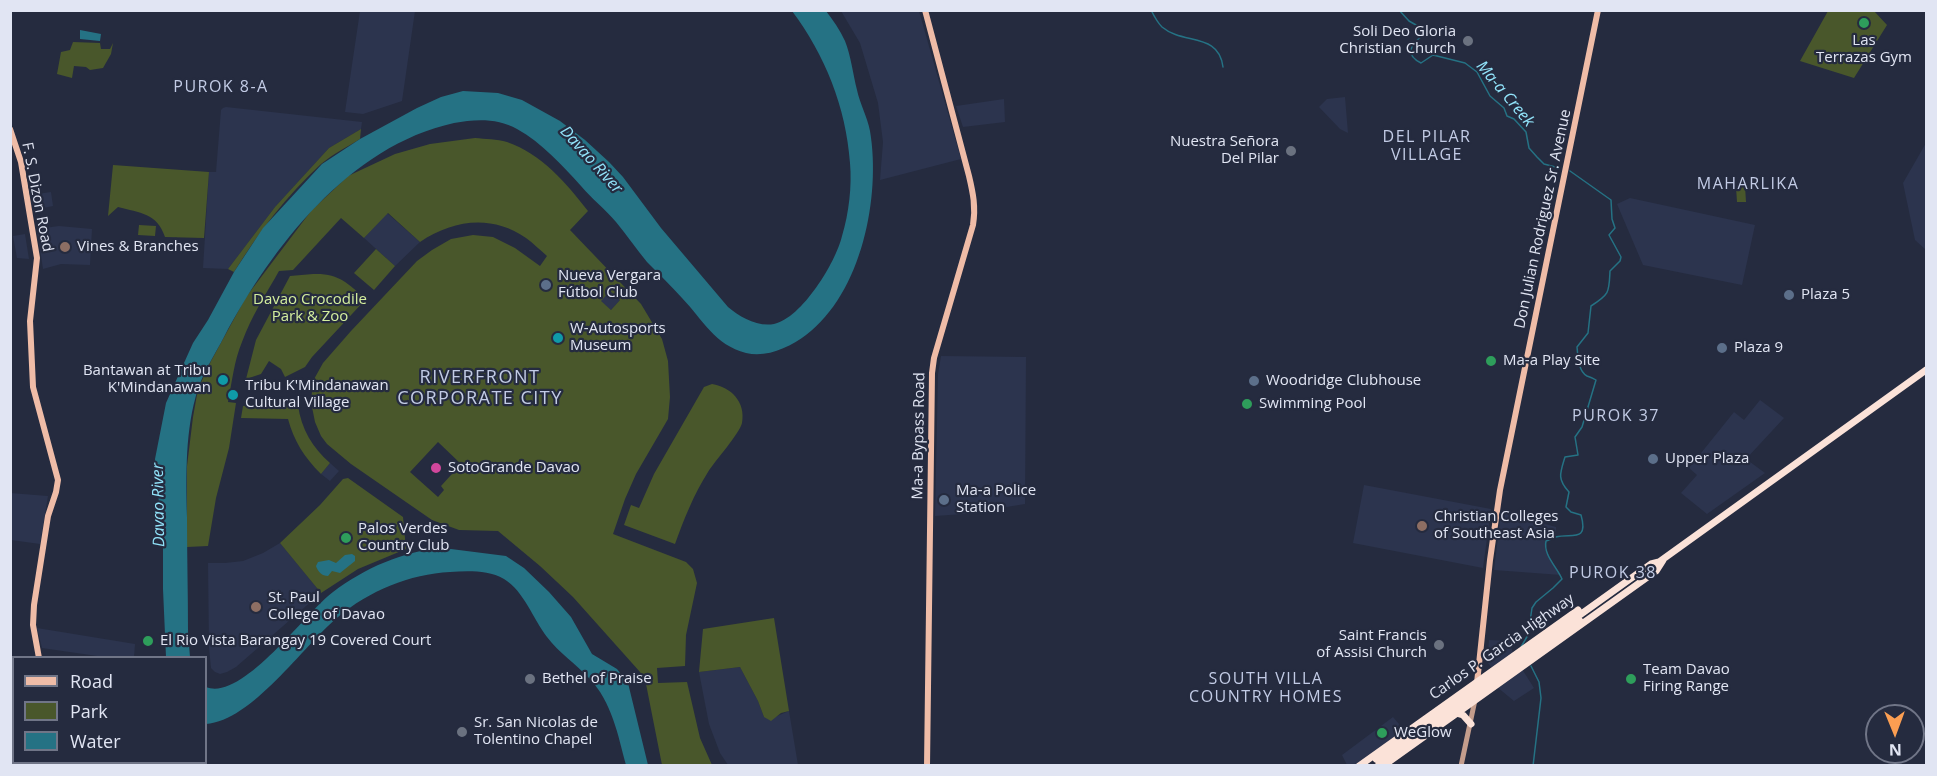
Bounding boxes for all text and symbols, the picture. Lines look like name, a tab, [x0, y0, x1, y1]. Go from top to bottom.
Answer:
marker: Las Terrazas Gym	[1857, 16, 1871, 30]
place label: Soli Deo Gloria Christian Church	[1339, 23, 1456, 58]
place label: Las Terrazas Gym	[1816, 32, 1912, 67]
marker: Soli Deo Gloria Christian Church	[1461, 34, 1475, 48]
water label: Ma-a Creek	[1472, 57, 1538, 131]
district label: PUROK 8-A	[173, 77, 269, 97]
street label: Don Julian Rodriguez Sr. Avenue	[1511, 108, 1575, 330]
water label: Davao River	[556, 122, 626, 198]
district label: DEL PILAR VILLAGE	[1383, 127, 1471, 165]
place label: Nuestra Señora Del Pilar	[1170, 133, 1279, 168]
street label: F. S. Dizon Road	[18, 141, 56, 253]
marker: Nuestra Señora Del Pilar	[1284, 144, 1298, 158]
district label: MAHARLIKA	[1697, 174, 1799, 194]
place label: Vines & Branches	[77, 238, 199, 256]
marker: Vines & Branches	[58, 240, 72, 254]
place label: Nueva Vergara Fútbol Club	[558, 267, 661, 302]
marker: Nueva Vergara Fútbol Club	[539, 278, 553, 292]
place label: Plaza 5	[1801, 286, 1850, 304]
marker: Plaza 5	[1782, 288, 1796, 302]
park label: Davao Crocodile Park & Zoo	[253, 291, 367, 326]
place label: W-Autosports Museum	[570, 320, 666, 355]
marker: W-Autosports Museum	[551, 331, 565, 345]
place label: Plaza 9	[1734, 339, 1783, 357]
marker: Plaza 9	[1715, 341, 1729, 355]
place label: Ma-a Play Site	[1503, 352, 1600, 370]
marker: Ma-a Play Site	[1484, 354, 1498, 368]
place label: Bantawan at Tribu K'Mindanawan	[83, 362, 211, 397]
district label: RIVERFRONT CORPORATE CITY	[397, 367, 563, 410]
street label: Ma-a Bypass Road	[909, 372, 929, 500]
place label: Woodridge Clubhouse	[1266, 372, 1421, 390]
marker: Bantawan at Tribu K'Mindanawan	[216, 373, 230, 387]
marker: Woodridge Clubhouse	[1247, 374, 1261, 388]
place label: Tribu K'Mindanawan Cultural Village	[245, 377, 389, 412]
marker: Tribu K'Mindanawan Cultural Village	[226, 388, 240, 402]
place label: Swimming Pool	[1259, 395, 1366, 413]
marker: Swimming Pool	[1240, 397, 1254, 411]
district label: PUROK 37	[1572, 406, 1660, 426]
place label: Upper Plaza	[1665, 450, 1749, 468]
marker: Upper Plaza	[1646, 452, 1660, 466]
place label: SotoGrande Davao	[448, 459, 580, 477]
marker: SotoGrande Davao	[429, 461, 443, 475]
water label: Davao River	[149, 463, 169, 547]
place label: Ma-a Police Station	[956, 482, 1036, 517]
marker: Ma-a Police Station	[937, 493, 951, 507]
place label: Christian Colleges of Southeast Asia	[1434, 508, 1558, 543]
marker: Christian Colleges of Southeast Asia	[1415, 519, 1429, 533]
place label: Palos Verdes Country Club	[358, 520, 449, 555]
marker: Palos Verdes Country Club	[339, 531, 353, 545]
district label: PUROK 38	[1569, 563, 1657, 583]
place label: St. Paul College of Davao	[268, 589, 385, 624]
street label: Carlos P. Garcia Highway	[1426, 590, 1578, 704]
marker: St. Paul College of Davao	[249, 600, 263, 614]
place label: Saint Francis of Assisi Church	[1316, 627, 1427, 662]
place label: El Rio Vista Barangay 19 Covered Court	[160, 632, 431, 650]
marker: El Rio Vista Barangay 19 Covered Court	[141, 634, 155, 648]
marker: Saint Francis of Assisi Church	[1432, 638, 1446, 652]
legend	[12, 656, 207, 764]
place label: Team Davao Firing Range	[1643, 661, 1730, 696]
text: Road	[70, 669, 113, 693]
district label: SOUTH VILLA COUNTRY HOMES	[1189, 669, 1343, 707]
place label: Bethel of Praise	[542, 670, 652, 688]
marker: Bethel of Praise	[523, 672, 537, 686]
marker: Team Davao Firing Range	[1624, 672, 1638, 686]
text: Park	[70, 699, 108, 723]
north arrow	[1865, 704, 1925, 764]
place label: Sr. San Nicolas de Tolentino Chapel	[474, 714, 598, 749]
place label: WeGlow	[1394, 724, 1452, 742]
marker: Sr. San Nicolas de Tolentino Chapel	[455, 725, 469, 739]
marker: WeGlow	[1375, 726, 1389, 740]
text: Water	[70, 729, 121, 753]
text: N	[1889, 739, 1902, 761]

